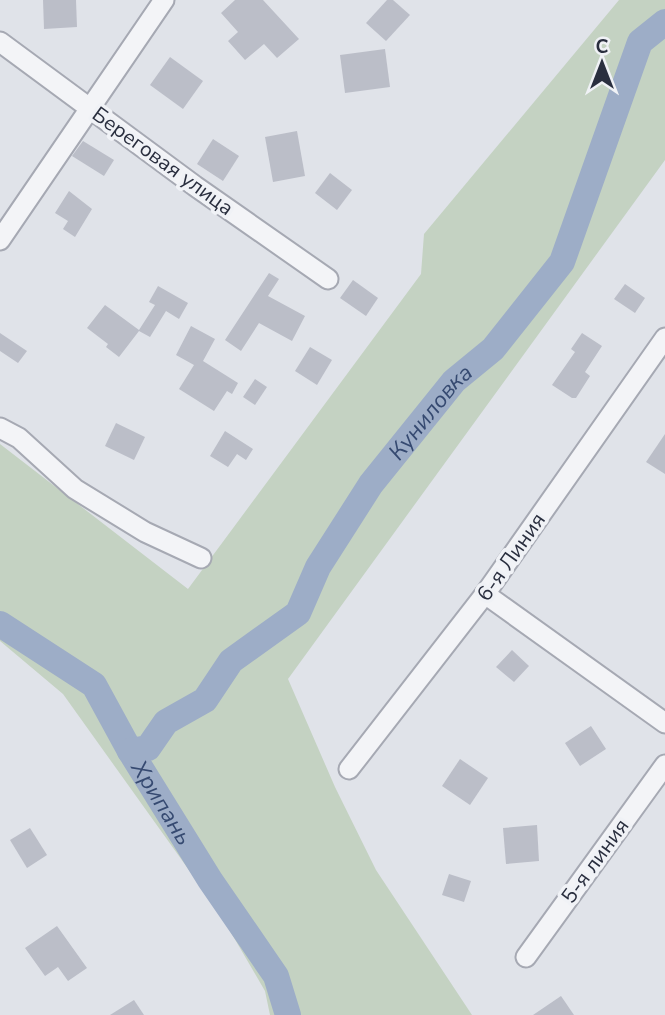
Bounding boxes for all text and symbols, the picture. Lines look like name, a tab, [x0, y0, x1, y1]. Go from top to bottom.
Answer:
north arrow	[567, 28, 637, 98]
text: С	[596, 34, 609, 60]
street label: Береговая улица	[87, 100, 239, 222]
water label: Куниловка	[381, 357, 479, 466]
street label: 6-я Линия	[470, 507, 552, 607]
water label: Хрипань	[124, 754, 200, 851]
street label: 5-я линия	[555, 813, 635, 909]

